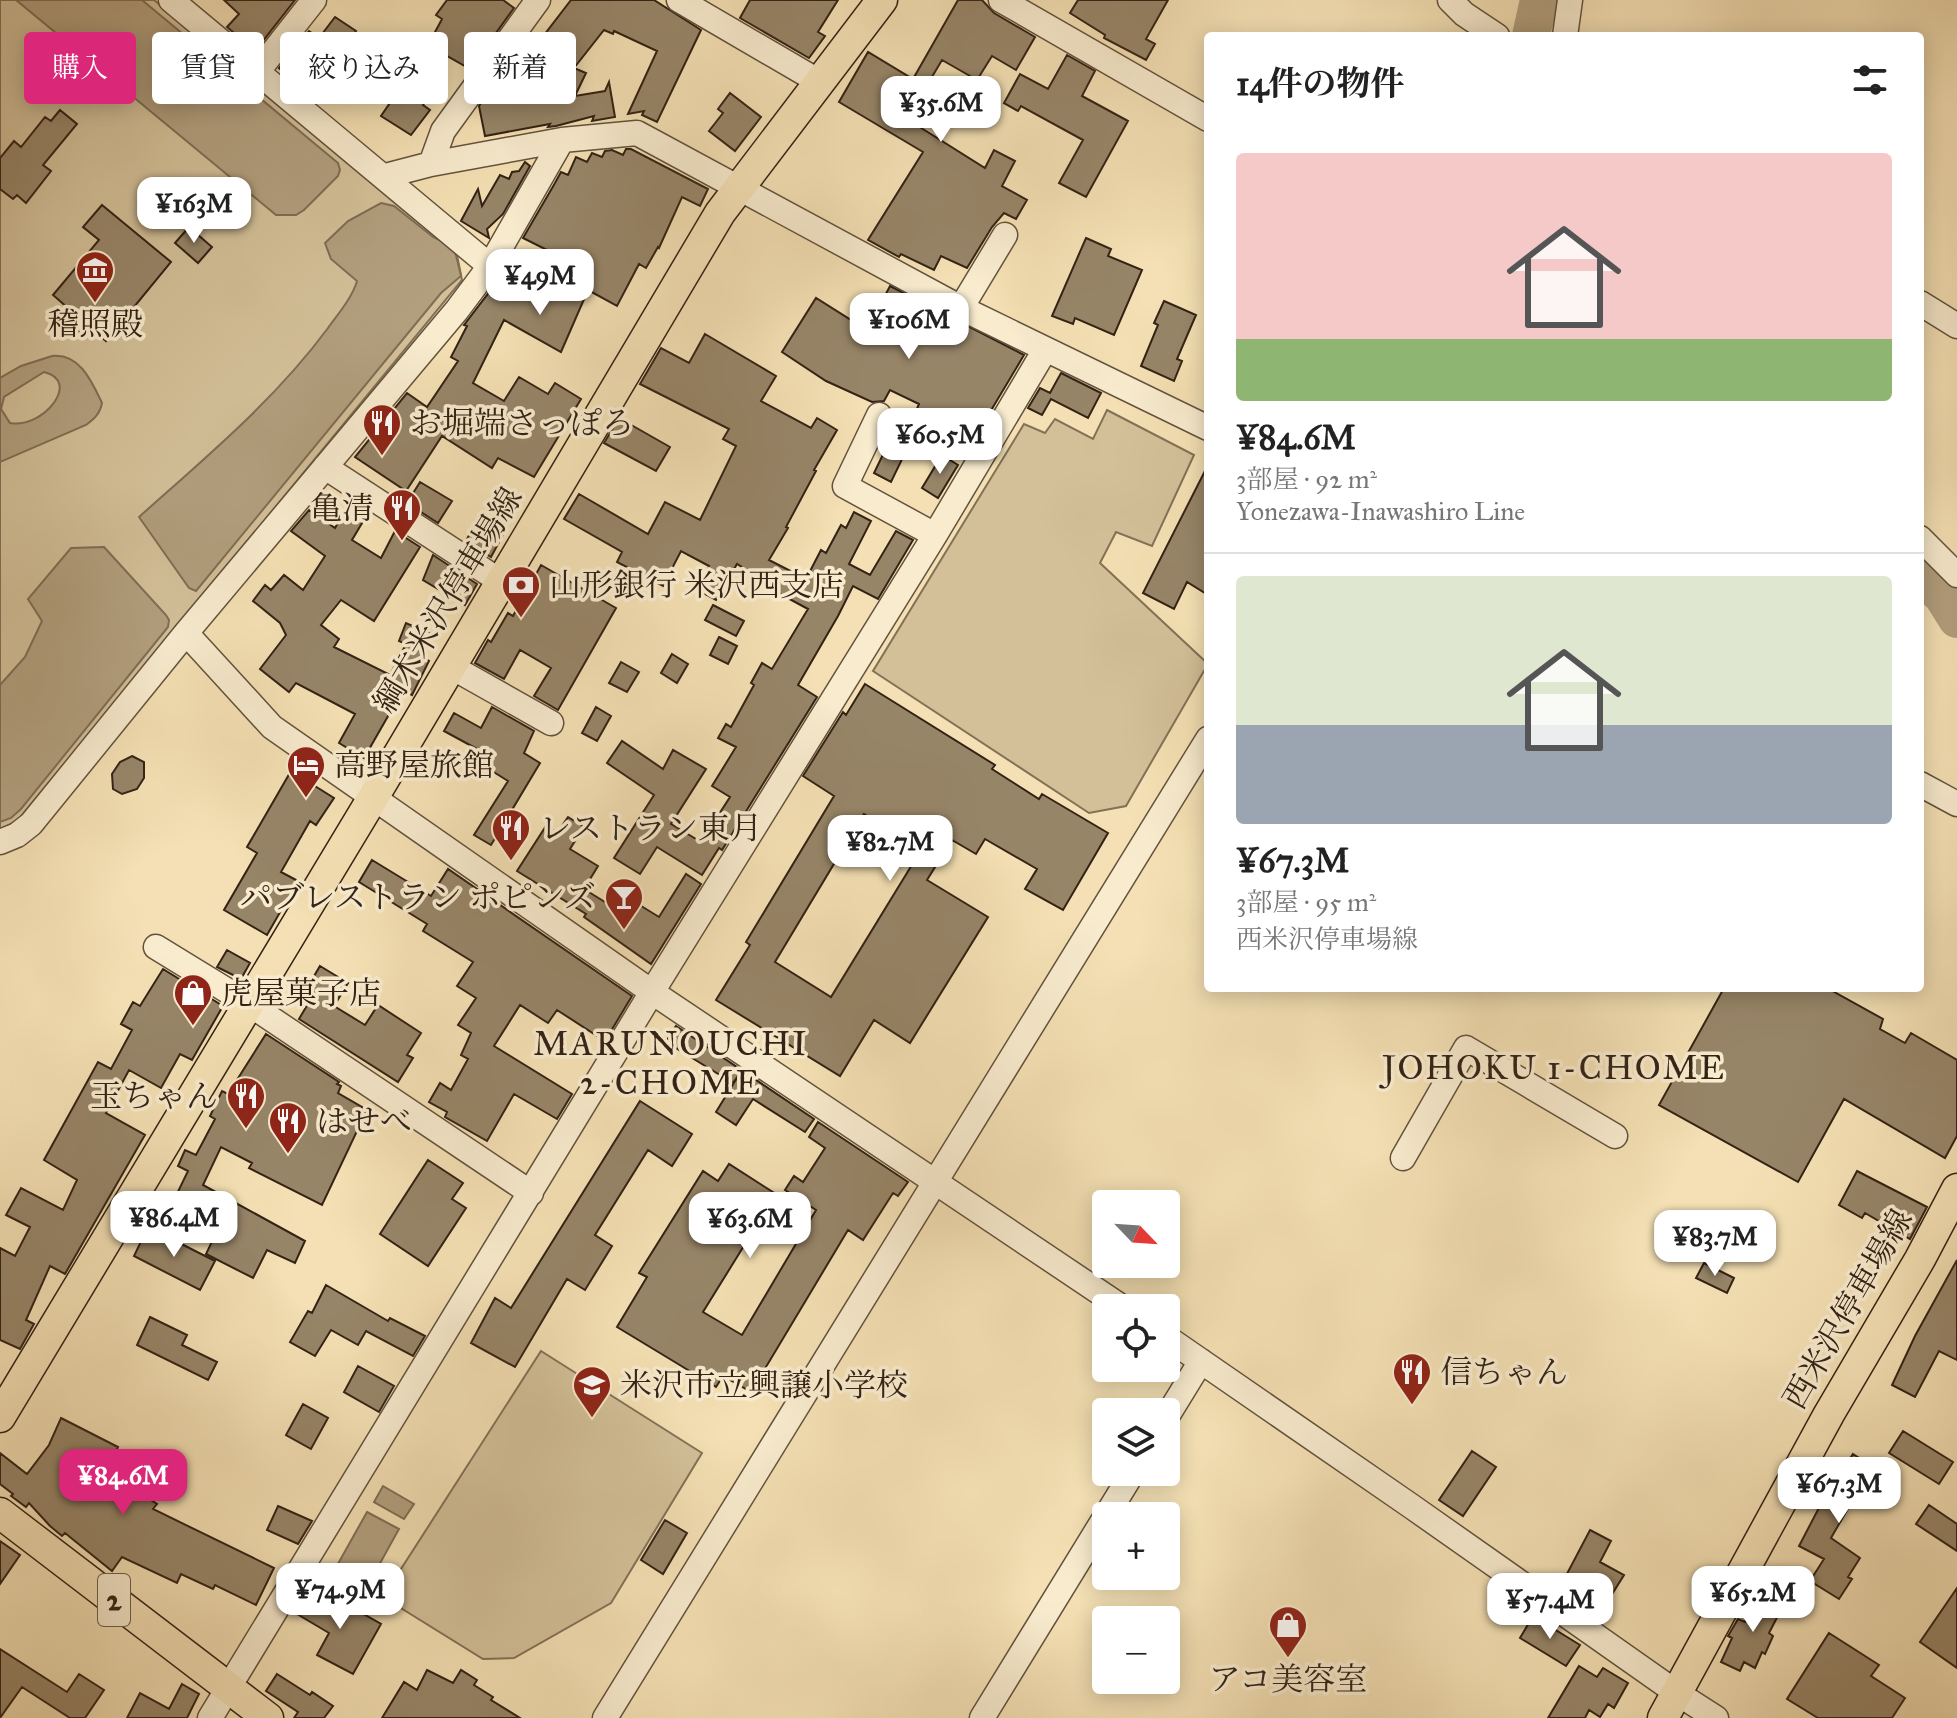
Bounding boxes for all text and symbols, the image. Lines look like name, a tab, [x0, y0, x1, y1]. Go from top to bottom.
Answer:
chip: 購入	[24, 32, 136, 104]
chip: 賃貸	[152, 32, 264, 104]
chip: 絞り込み	[280, 32, 448, 104]
chip: 新着	[464, 32, 576, 104]
icon: filters	[1848, 58, 1892, 102]
text: 14件の物件	[1236, 63, 1404, 104]
pin: ¥35.6M	[876, 76, 1006, 144]
text: ¥35.6M	[899, 86, 983, 118]
pin: ¥163M	[138, 177, 250, 245]
text: ¥163M	[155, 187, 233, 219]
icon: home	[1492, 205, 1636, 349]
museum icon: 稽照殿	[74, 249, 116, 304]
pin: ¥49M	[493, 249, 587, 317]
text: ¥49M	[504, 259, 576, 291]
pin: ¥106M	[853, 293, 965, 361]
text: ¥106M	[868, 303, 950, 335]
place label: 稽照殿	[47, 305, 143, 344]
restaurant icon: お堀端さっぽろ	[361, 402, 403, 457]
place label: お堀端さっぽろ	[410, 404, 634, 443]
pin: ¥60.5M	[875, 408, 1005, 476]
text: ¥84.6M	[1236, 417, 1356, 458]
text: ¥60.5M	[895, 418, 985, 450]
text: 3部屋 · 92 m²	[1236, 463, 1377, 495]
street label: 綱木米沢停車場線	[365, 480, 531, 720]
restaurant icon: 亀清	[381, 487, 423, 542]
place label: 亀清	[310, 489, 374, 528]
text: Yonezawa-Inawashiro Line	[1236, 495, 1525, 527]
bank icon: 山形銀行 米沢西支店	[500, 564, 542, 619]
place label: 山形銀行 米沢西支店	[549, 566, 844, 605]
icon: home	[1492, 628, 1636, 772]
hotel icon: 高野屋旅館	[285, 744, 327, 799]
place label: 高野屋旅館	[334, 746, 494, 785]
restaurant icon: レストラン東月	[490, 807, 532, 862]
place label: レストラン東月	[539, 809, 762, 848]
pin: ¥82.7M	[825, 815, 955, 883]
text: ¥82.7M	[846, 825, 934, 857]
text: ¥67.3M	[1236, 840, 1349, 881]
bar icon: パブレストラン ポピンズ	[603, 876, 645, 931]
place label: パブレストラン ポピンズ	[240, 878, 596, 917]
text: 3部屋 · 95 m²	[1236, 886, 1376, 918]
text: 西米沢停車場線	[1236, 923, 1418, 955]
shop icon: 虎屋菓子店	[172, 972, 214, 1027]
place label: 虎屋菓子店	[221, 974, 381, 1013]
district label: MARUNOUCHI 2-CHOME	[533, 1023, 809, 1103]
district label: JOHOKU 1-CHOME	[1378, 1047, 1726, 1089]
restaurant icon: 玉ちゃん	[225, 1075, 267, 1130]
place label: 玉ちゃん	[90, 1077, 218, 1116]
restaurant icon: はせべ	[267, 1100, 309, 1155]
place label: はせべ	[316, 1102, 412, 1141]
north arrow	[1092, 1190, 1180, 1278]
map controls	[1092, 1190, 1180, 1694]
pin: ¥86.4M	[109, 1191, 239, 1259]
pin: ¥63.6M	[685, 1192, 815, 1260]
text: ¥86.4M	[128, 1201, 220, 1233]
text: ¥63.6M	[707, 1202, 793, 1234]
street label: 西米沢停車場線	[1775, 1202, 1921, 1416]
pin: ¥83.7M	[1650, 1210, 1780, 1278]
text: ¥83.7M	[1672, 1220, 1758, 1252]
button: locate	[1092, 1294, 1180, 1382]
restaurant icon: 信ちゃん	[1391, 1351, 1433, 1406]
place label: 信ちゃん	[1440, 1353, 1568, 1392]
school or university icon: 米沢市立興譲小学校	[571, 1364, 613, 1419]
place label: 米沢市立興譲小学校	[620, 1366, 908, 1405]
button: layers	[1092, 1398, 1180, 1486]
pin: ¥84.6M	[58, 1449, 188, 1517]
pin: ¥67.3M	[1774, 1457, 1904, 1525]
text: ¥84.6M	[77, 1459, 169, 1491]
text: ¥67.3M	[1796, 1467, 1882, 1499]
button: +	[1092, 1502, 1180, 1590]
pin: ¥74.9M	[275, 1563, 405, 1631]
pin: ¥65.2M	[1688, 1566, 1818, 1634]
text: ¥74.9M	[294, 1573, 386, 1605]
pin: ¥57.4M	[1485, 1573, 1615, 1641]
road number: 2	[98, 1574, 130, 1626]
text: ¥65.2M	[1710, 1576, 1796, 1608]
text: ¥57.4M	[1505, 1583, 1595, 1615]
shop icon: アコ美容室	[1267, 1604, 1309, 1659]
button: −	[1092, 1606, 1180, 1694]
place label: アコ美容室	[1209, 1660, 1367, 1699]

